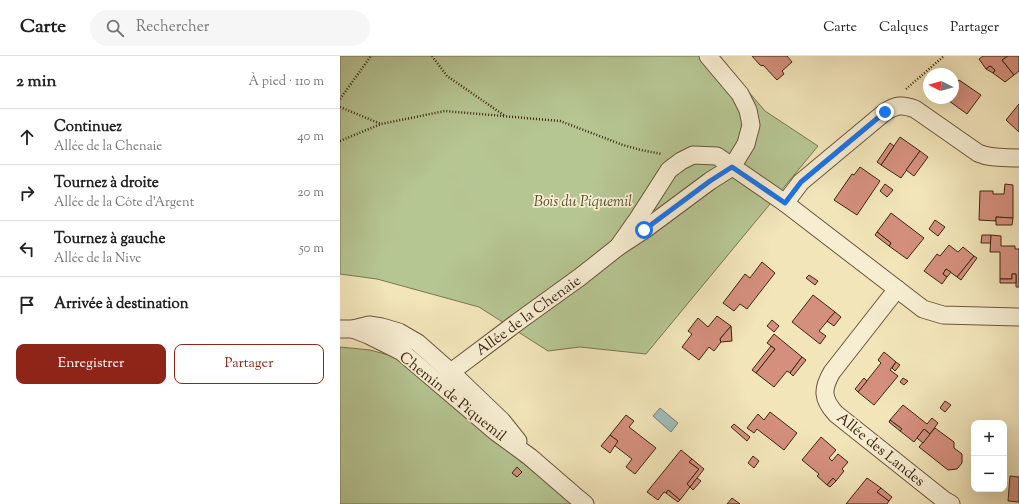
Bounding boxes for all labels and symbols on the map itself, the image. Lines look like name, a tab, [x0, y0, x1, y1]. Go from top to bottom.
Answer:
north arrow	[923, 68, 959, 104]
route end	[876, 103, 894, 121]
park label: Bois du Piquemil	[534, 192, 632, 213]
route start	[635, 221, 653, 239]
street label: Allée de la Chenaie	[472, 271, 586, 361]
street label: Chemin de Piquemil	[394, 347, 510, 447]
street label: Allée des Landes	[832, 408, 929, 492]

